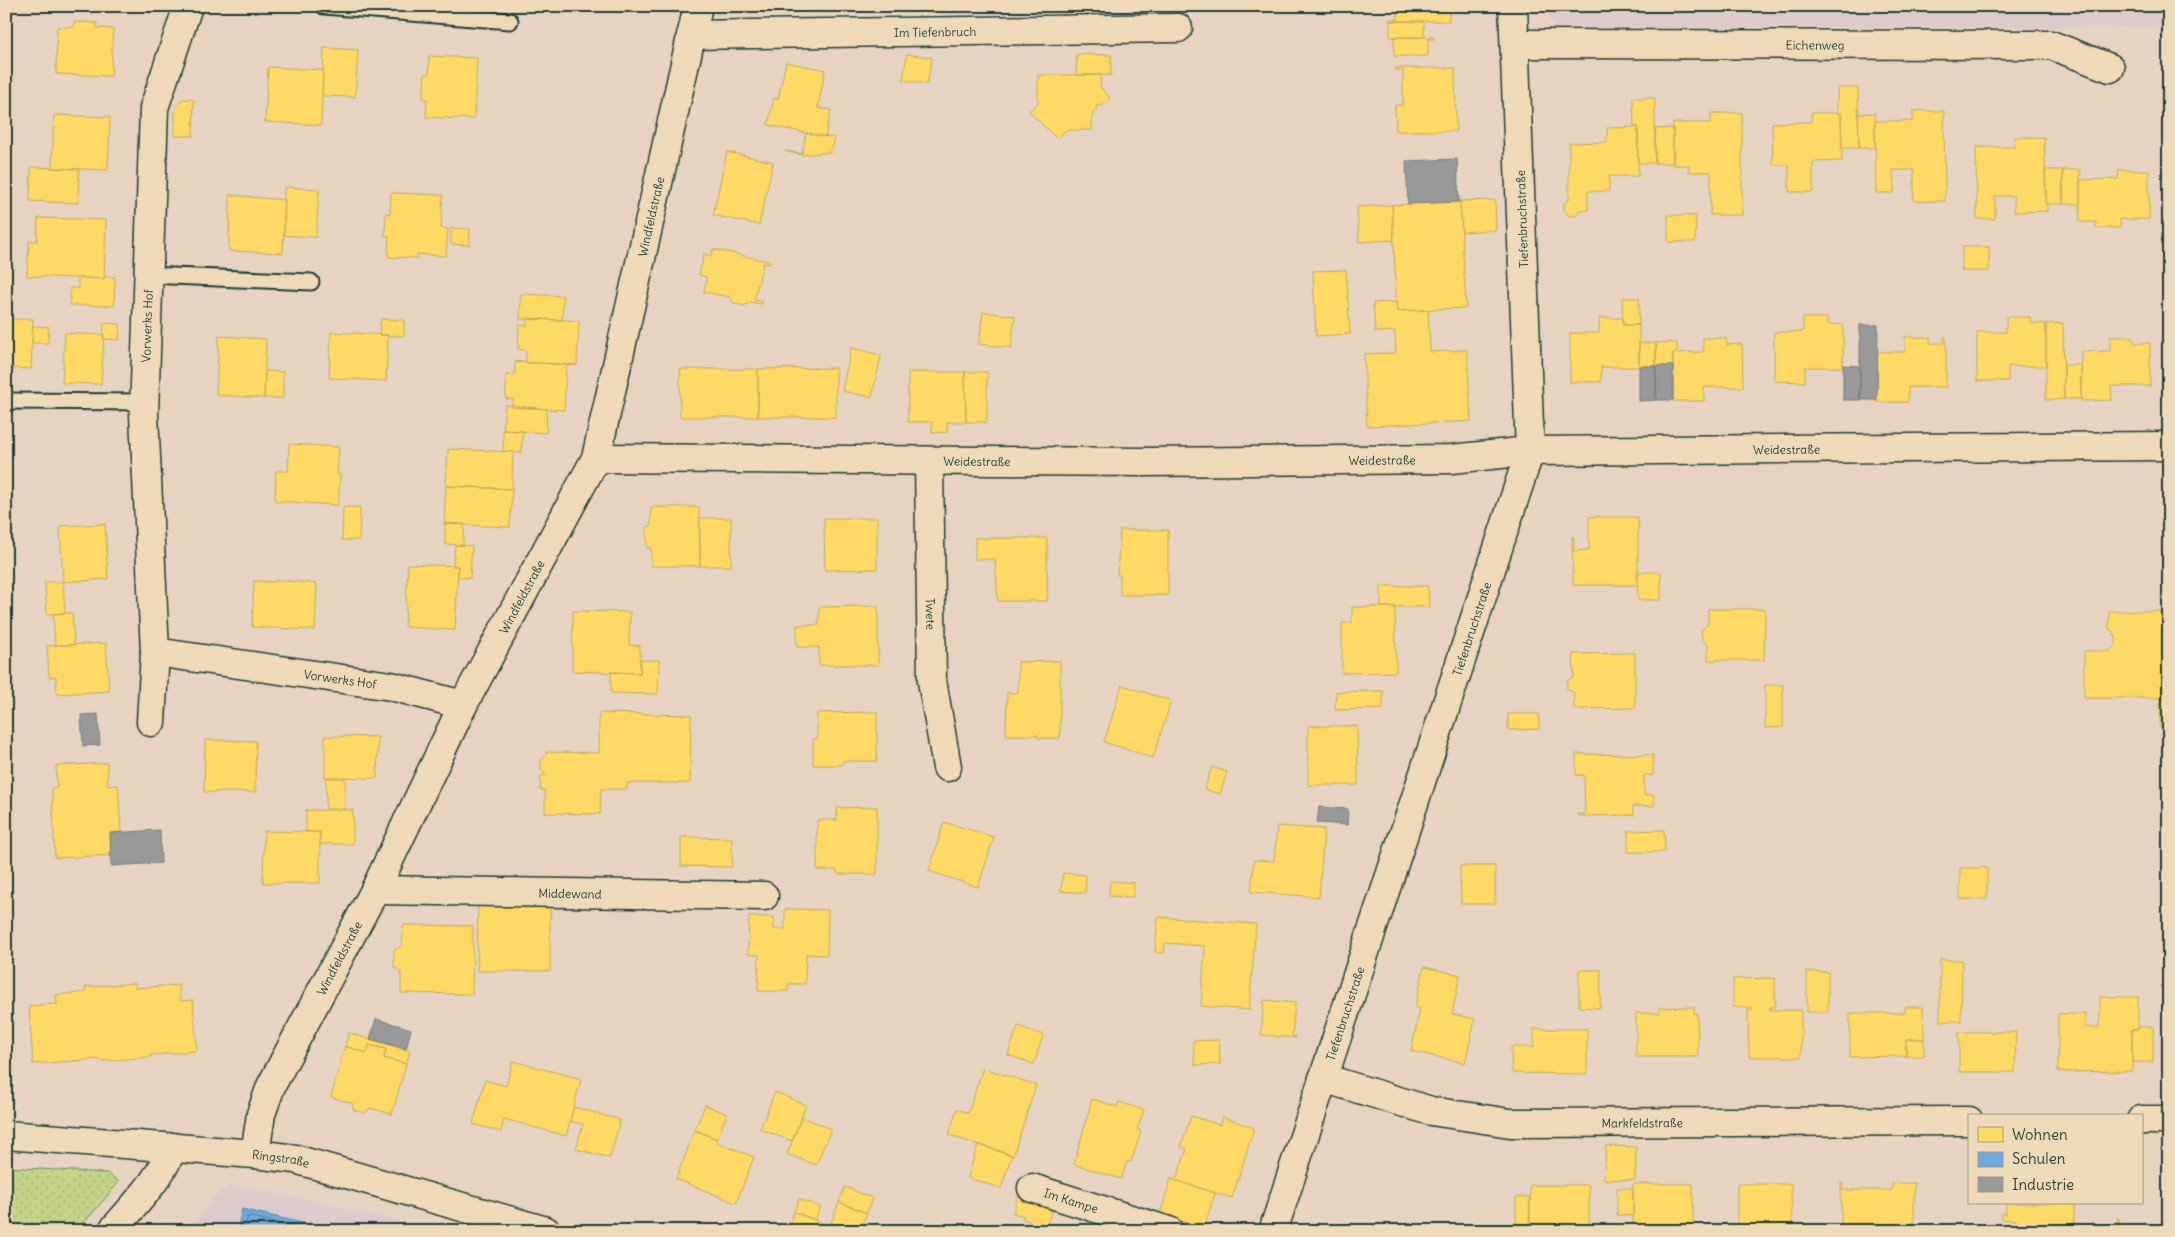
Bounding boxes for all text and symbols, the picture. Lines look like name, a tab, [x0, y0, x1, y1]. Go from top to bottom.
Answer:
street label: Im Tiefenbruch	[894, 23, 976, 40]
street label: Eichenweg	[1786, 37, 1844, 52]
street label: Tiefenbruchstraße	[1513, 170, 1531, 268]
street label: Windfeldstraße	[634, 175, 667, 258]
street label: Vorwerks Hof	[138, 288, 156, 363]
street label: Weidestraße	[1753, 441, 1820, 457]
street label: Weidestraße	[1348, 452, 1416, 467]
street label: Weidestraße	[943, 453, 1011, 469]
street label: Windfeldstraße	[495, 557, 547, 636]
street label: Tiefenbruchstraße	[1449, 580, 1494, 678]
street label: Twete	[923, 598, 939, 630]
street label: Vorwerks Hof	[303, 666, 379, 691]
street label: Middewand	[538, 885, 602, 901]
street label: Windfeldstraße	[313, 918, 365, 998]
street label: Tiefenbruchstraße	[1322, 965, 1367, 1062]
legend	[1968, 1114, 2142, 1204]
street label: Markfeldstraße	[1601, 1115, 1683, 1130]
text: Wohnen	[2012, 1125, 2068, 1144]
street label: Ringstraße	[251, 1146, 312, 1170]
text: Schulen	[2012, 1149, 2066, 1168]
text: Industrie	[2012, 1175, 2074, 1194]
street label: Im Kampe	[1042, 1185, 1100, 1216]

